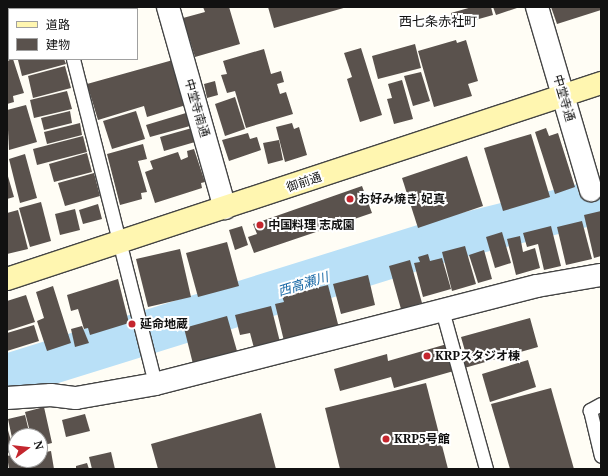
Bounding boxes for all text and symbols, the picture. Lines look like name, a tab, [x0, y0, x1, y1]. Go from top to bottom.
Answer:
legend	[8, 8, 138, 60]
district label: 西七条赤社町	[399, 13, 477, 29]
text: 道路	[46, 16, 70, 33]
text: 建物	[46, 36, 70, 53]
street label: 中堂寺通	[550, 73, 578, 123]
street label: 中堂寺南通	[182, 77, 212, 139]
street label: 御前通	[285, 169, 323, 195]
place label: お好み焼き 妃真	[358, 192, 445, 206]
marker: お好み焼き 妃真	[345, 194, 355, 204]
place label: 中国料理 志成園	[268, 218, 355, 232]
marker: 中国料理 志成園	[255, 220, 265, 230]
water label: 西高瀬川	[276, 269, 330, 299]
place label: 延命地蔵	[140, 317, 188, 331]
marker: 延命地蔵	[127, 319, 137, 329]
place label: KRPスタジオ棟	[435, 349, 520, 363]
marker: KRPスタジオ棟	[422, 351, 432, 361]
north arrow	[8, 428, 48, 468]
place label: KRP5号館	[394, 432, 450, 446]
marker: KRP5号館	[381, 434, 391, 444]
text: N	[31, 439, 47, 451]

